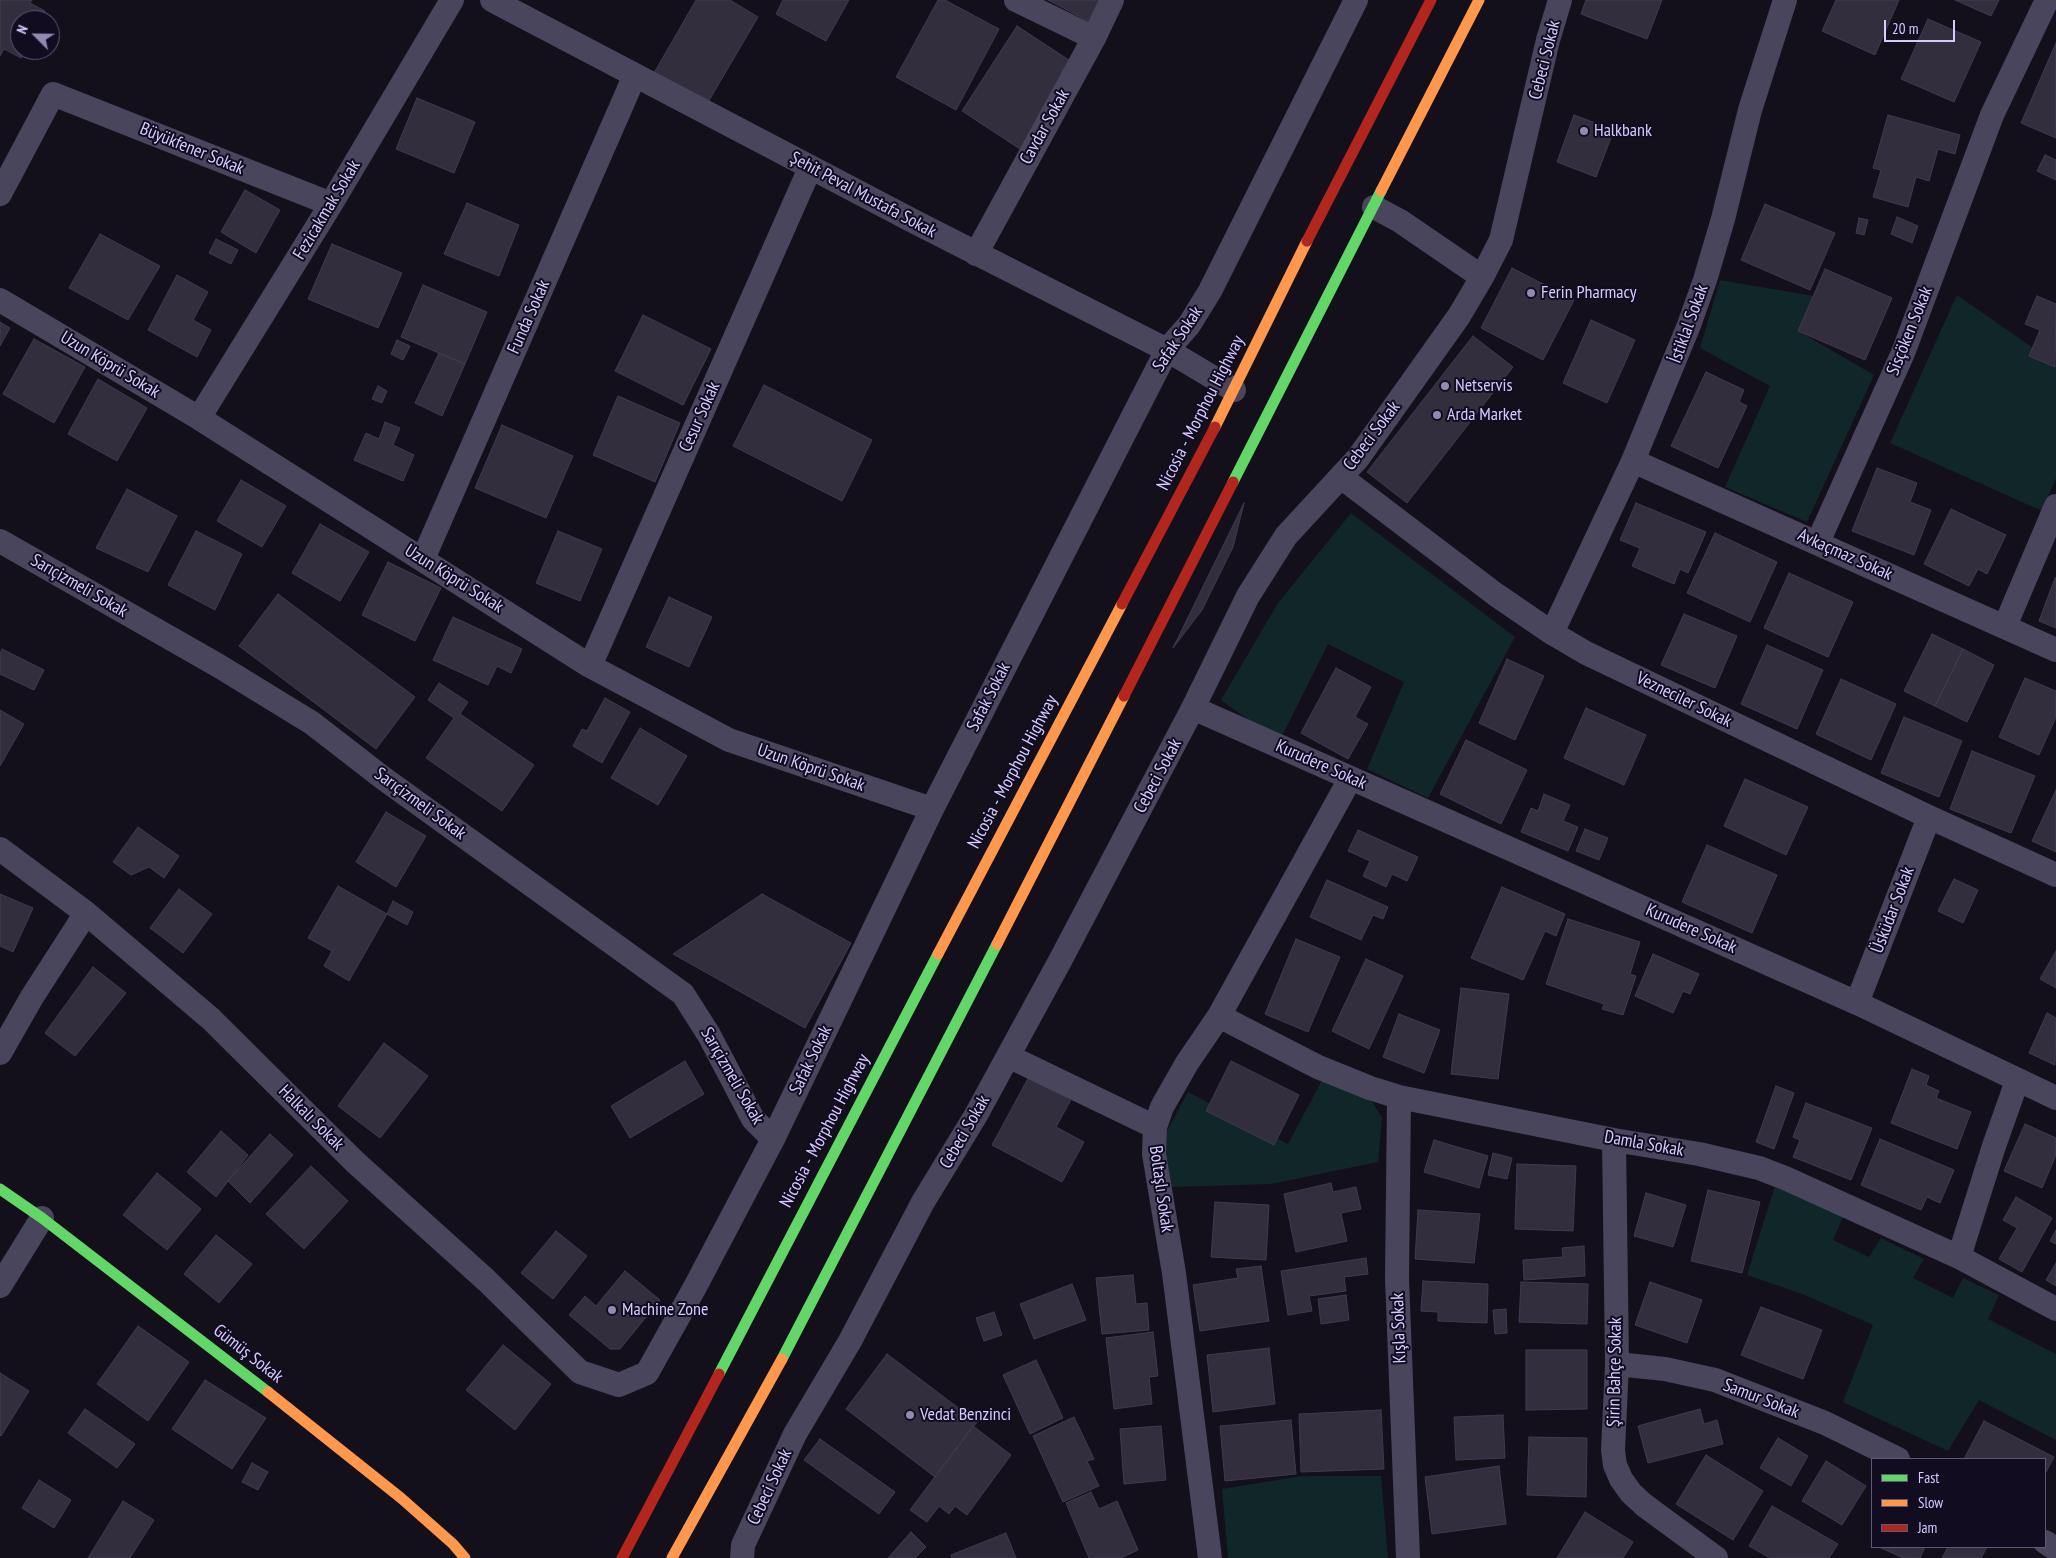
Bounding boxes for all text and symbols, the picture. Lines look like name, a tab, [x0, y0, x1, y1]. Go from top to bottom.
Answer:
north arrow	[10, 10, 60, 60]
scale bar	[1886, 10, 1957, 42]
street label: Cebeci Sokak	[1525, 18, 1565, 102]
text: 20 m	[1892, 19, 1918, 38]
text: N	[12, 23, 32, 37]
street label: Cavdar Sokak	[1016, 86, 1074, 168]
street label: Büyükfener Sokak	[137, 118, 247, 180]
place label: Halkbank	[1594, 120, 1652, 142]
marker: Halkbank	[1578, 125, 1590, 137]
street label: Şehit Peval Mustafa Sokak	[786, 147, 940, 243]
street label: Fezicakmak Sokak	[289, 156, 365, 264]
street label: Funda Sokak	[503, 277, 555, 357]
place label: Ferin Pharmacy	[1541, 282, 1637, 304]
street label: İstiklal Sokak	[1665, 282, 1713, 366]
street label: Sisçöken Sokak	[1882, 283, 1938, 379]
marker: Ferin Pharmacy	[1525, 287, 1537, 299]
street label: Safak Sokak	[1148, 302, 1208, 376]
street label: Uzun Köprü Sokak	[56, 327, 164, 403]
street label: Nicosia - Morphou Highway	[1153, 332, 1249, 494]
place label: Netservis	[1455, 375, 1512, 397]
street label: Cesur Sokak	[675, 379, 725, 455]
marker: Netservis	[1439, 380, 1451, 392]
street label: Cebeci Sokak	[1339, 397, 1405, 475]
place label: Arda Market	[1447, 404, 1522, 426]
marker: Arda Market	[1431, 409, 1443, 421]
street label: Avkaçmaz Sokak	[1794, 525, 1896, 585]
street label: Uzun Köprü Sokak	[401, 540, 507, 618]
street label: Sarıçizmeli Sokak	[27, 550, 131, 622]
street label: Safak Sokak	[963, 659, 1015, 735]
street label: Vezneciler Sokak	[1633, 668, 1735, 732]
street label: Nicosia - Morphou Highway	[963, 692, 1063, 852]
street label: Cebeci Sokak	[1129, 735, 1187, 817]
street label: Kurudere Sokak	[1272, 735, 1370, 795]
street label: Uzun Köprü Sokak	[754, 739, 868, 797]
street label: Sarıçizmeli Sokak	[370, 763, 470, 845]
street label: Üsküdar Sokak	[1867, 864, 1919, 956]
street label: Kurudere Sokak	[1642, 899, 1740, 959]
street label: Safak Sokak	[785, 1022, 837, 1098]
street label: Sarıçizmeli Sokak	[696, 1024, 768, 1128]
street label: Nicosia - Morphou Highway	[775, 1051, 875, 1211]
street label: Halkalı Sokak	[274, 1081, 348, 1155]
street label: Cebeci Sokak	[935, 1092, 995, 1172]
street label: Damla Sokak	[1603, 1126, 1685, 1162]
street label: Boltaşlı Sokak	[1144, 1144, 1178, 1234]
street label: Kışla Sokak	[1387, 1292, 1411, 1364]
place label: Machine Zone	[622, 1299, 708, 1321]
marker: Machine Zone	[606, 1304, 618, 1316]
street label: Şirin Bahçe Sokak	[1603, 1317, 1627, 1427]
street label: Gümüş Sokak	[209, 1320, 287, 1388]
street label: Samur Sokak	[1720, 1375, 1802, 1423]
place label: Vedat Benzinci	[920, 1404, 1011, 1426]
marker: Vedat Benzinci	[904, 1409, 916, 1421]
street label: Cebeci Sokak	[743, 1446, 797, 1528]
legend	[1871, 1458, 2046, 1548]
text: Fast	[1918, 1468, 1939, 1487]
text: Slow	[1918, 1493, 1943, 1512]
text: Jam	[1918, 1518, 1937, 1537]

